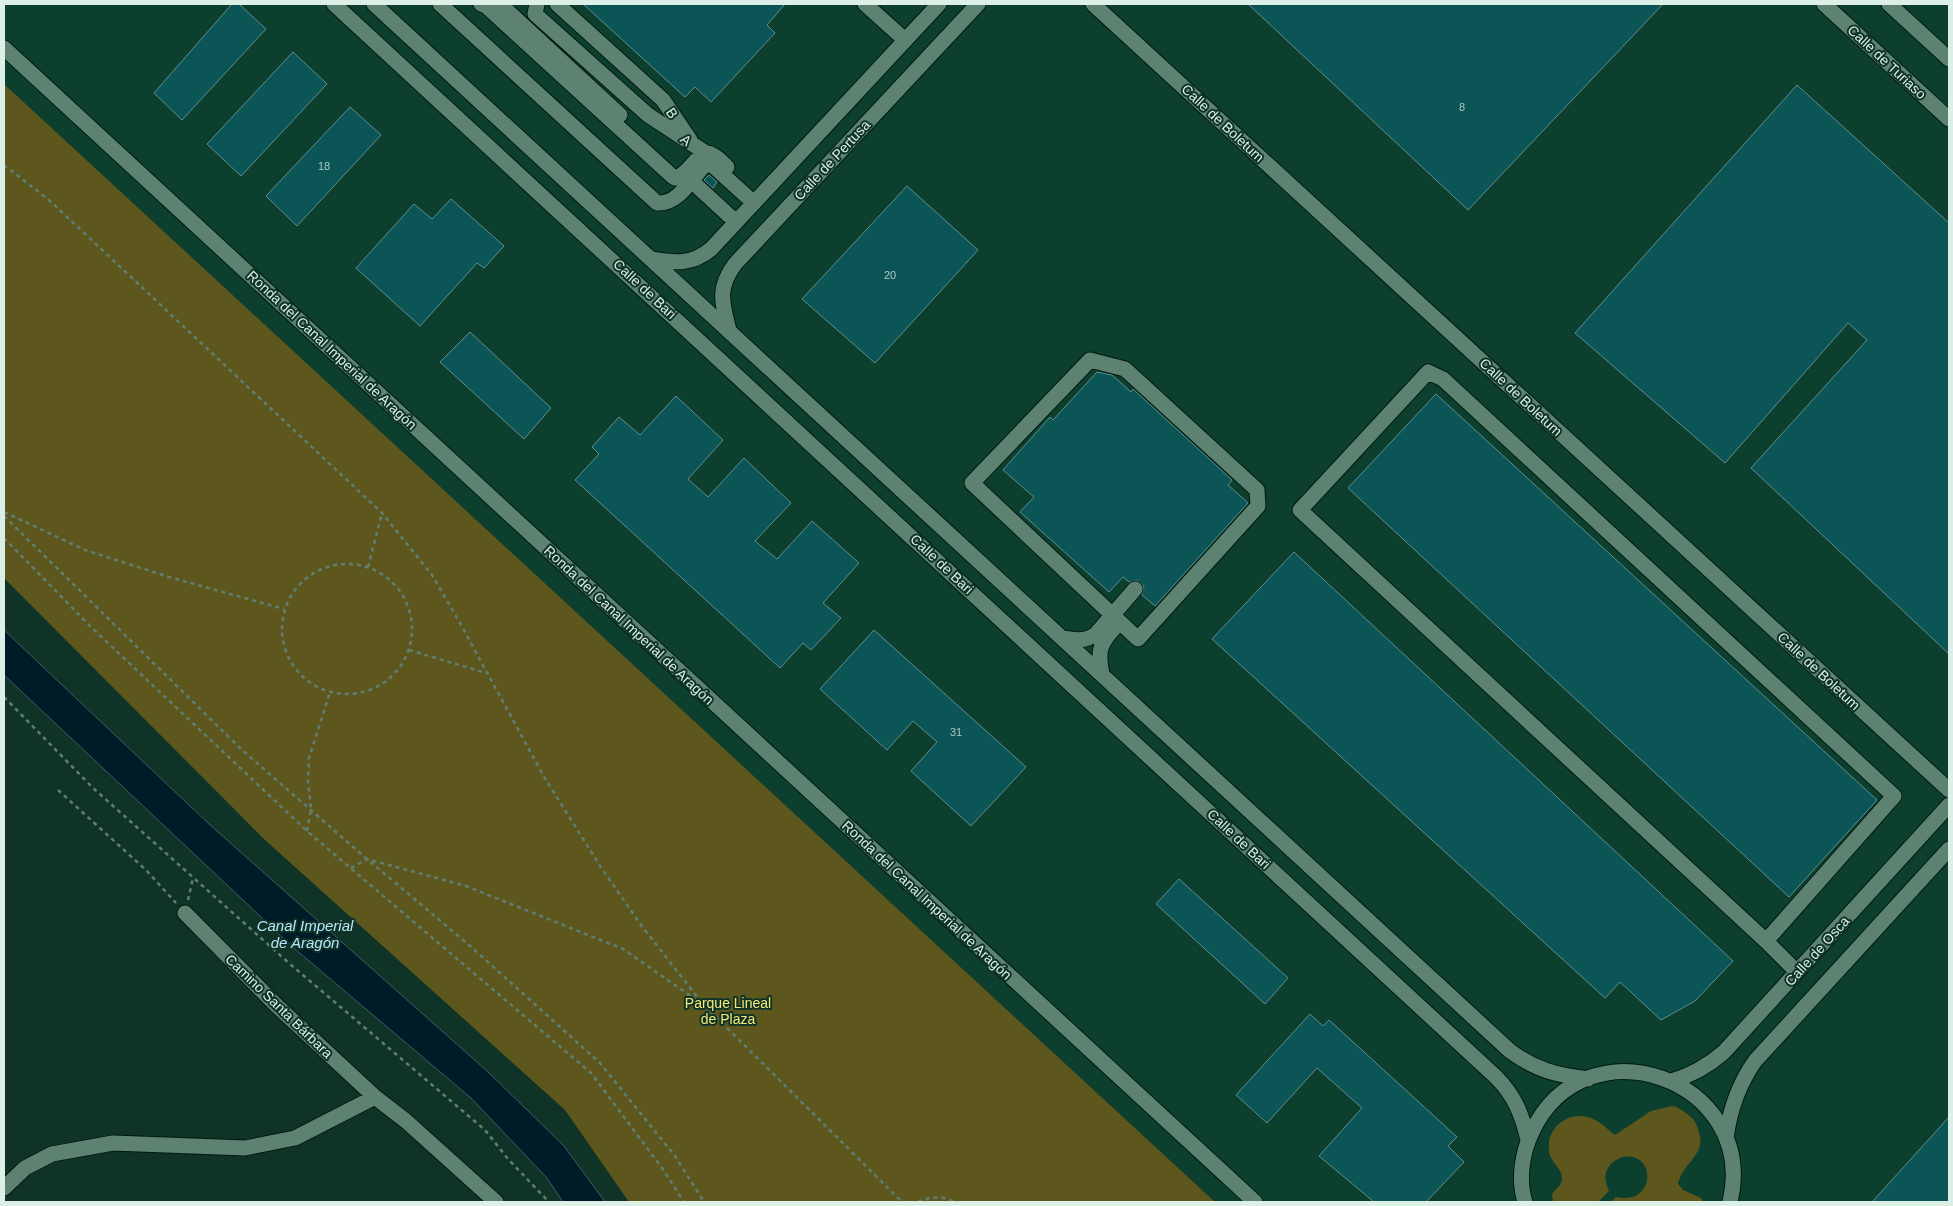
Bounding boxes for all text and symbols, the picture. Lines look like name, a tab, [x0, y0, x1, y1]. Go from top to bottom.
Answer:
street label: Calle de Turiaso	[1845, 22, 1930, 102]
street label: Calle de Boletum	[1179, 81, 1267, 165]
house number: 8	[1459, 101, 1465, 113]
street label: B	[663, 105, 681, 121]
street label: Calle de Pertusa	[791, 117, 873, 203]
street label: A	[677, 131, 695, 150]
house number: 18	[318, 160, 330, 172]
street label: Calle de Bari	[610, 256, 680, 322]
street label: Ronda del Canal Imperial de Aragón	[244, 267, 420, 433]
house number: 20	[884, 269, 896, 281]
street label: Calle de Boletum	[1477, 355, 1565, 439]
street label: Calle de Bari	[907, 531, 977, 597]
street label: Ronda del Canal Imperial de Aragón	[541, 542, 717, 708]
street label: Calle de Boletum	[1775, 629, 1863, 713]
house number: 31	[950, 726, 962, 738]
street label: Calle de Bari	[1204, 806, 1274, 872]
street label: Ronda del Canal Imperial de Aragón	[839, 817, 1015, 983]
street label: Calle de Osca	[1782, 913, 1853, 989]
water label: Canal Imperial de Aragón	[257, 917, 354, 951]
street label: Camino Santa Bárbara	[222, 951, 336, 1061]
park label: Parque Lineal de Plaza	[685, 995, 771, 1027]

